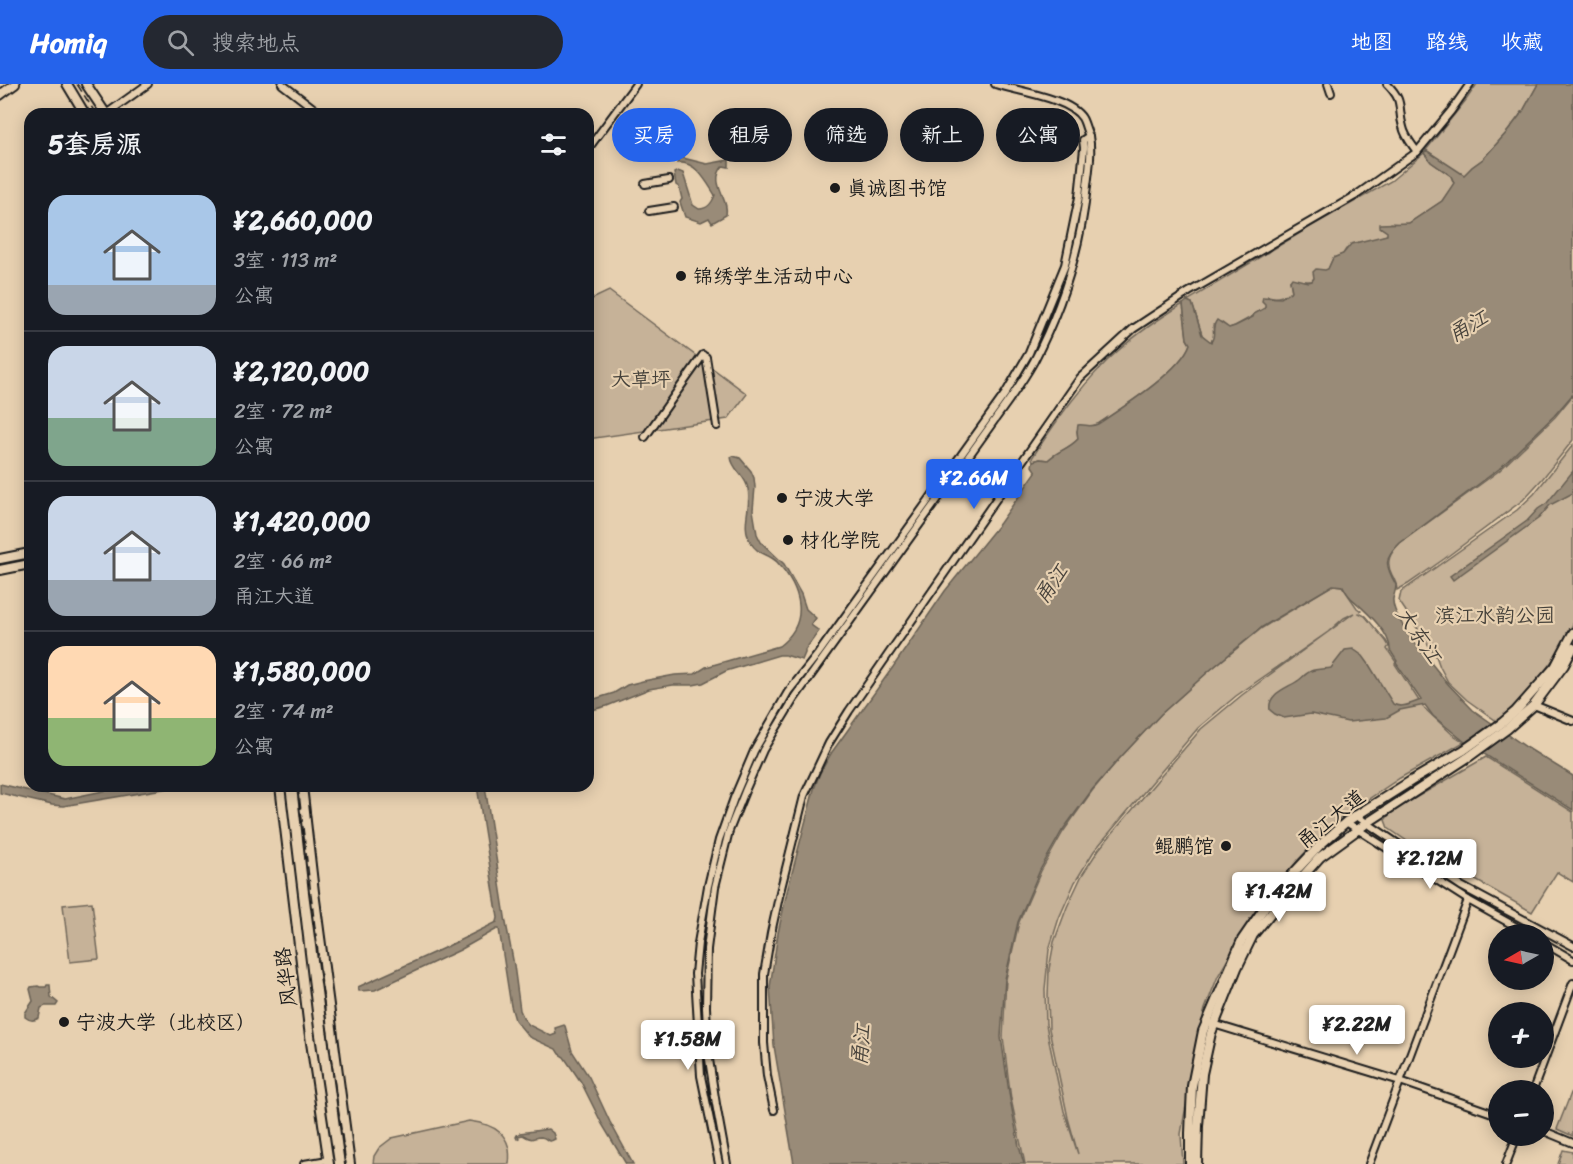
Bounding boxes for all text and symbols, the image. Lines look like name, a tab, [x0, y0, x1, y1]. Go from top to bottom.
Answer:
search box	[143, 15, 563, 69]
text: Homiq	[30, 18, 107, 67]
text: 搜索地点	[212, 23, 300, 62]
text: 地图	[1351, 23, 1393, 61]
text: 路线	[1426, 23, 1468, 61]
text: 收藏	[1501, 23, 1543, 61]
icon: search	[164, 26, 197, 59]
chip: 买房	[612, 108, 696, 162]
chip: 租房	[708, 108, 792, 162]
chip: 筛选	[804, 108, 888, 162]
chip: 新上	[900, 108, 984, 162]
chip: 公寓	[996, 108, 1080, 162]
text: 5套房源	[48, 121, 142, 167]
icon: filters	[537, 128, 570, 161]
place label: 真诚图书馆	[847, 171, 947, 206]
marker: 真诚图书馆	[828, 181, 842, 195]
text: ¥2,660,000	[234, 197, 373, 243]
icon: home	[96, 219, 168, 291]
text: 3室 · 113 m²	[234, 243, 337, 278]
place label: 锦绣学生活动中心	[693, 259, 853, 294]
marker: 锦绣学生活动中心	[674, 269, 688, 283]
text: 公寓	[234, 278, 274, 313]
water label: 甬江	[1440, 299, 1497, 353]
text: ¥2,120,000	[234, 348, 369, 394]
park label: 大草坪	[611, 362, 671, 397]
icon: home	[96, 370, 168, 442]
text: 2室 · 72 m²	[234, 394, 333, 429]
text: 公寓	[234, 429, 274, 464]
pin: ¥2.66M	[925, 459, 1023, 510]
text: ¥2.66M	[940, 461, 1008, 496]
place label: 宁波大学	[794, 481, 874, 516]
marker: 宁波大学	[775, 491, 789, 505]
text: ¥1,420,000	[234, 498, 371, 544]
icon: home	[96, 520, 168, 592]
place label: 材化学院	[800, 523, 880, 558]
marker: 材化学院	[781, 533, 795, 547]
text: 2室 · 66 m²	[234, 544, 332, 579]
water label: 甬江	[1023, 555, 1079, 612]
text: 甬江大道	[234, 579, 314, 614]
water label: 大东江	[1386, 598, 1453, 673]
park label: 滨江水韵公园	[1435, 598, 1555, 633]
text: ¥1,580,000	[234, 648, 371, 694]
icon: home	[96, 670, 168, 742]
text: 2室 · 74 m²	[234, 694, 334, 729]
text: 公寓	[234, 729, 274, 764]
street label: 甬江大道	[1289, 780, 1373, 858]
place label: 鲲鹏馆	[1154, 829, 1214, 864]
marker: 鲲鹏馆	[1219, 839, 1233, 853]
pin: ¥2.12M	[1381, 839, 1479, 890]
text: ¥2.12M	[1397, 841, 1463, 876]
pin: ¥1.42M	[1230, 872, 1328, 923]
text: ¥1.42M	[1246, 874, 1312, 909]
north arrow	[1488, 924, 1554, 990]
map controls	[1488, 924, 1554, 1146]
street label: 风华路	[265, 944, 307, 1009]
button: +	[1488, 1002, 1554, 1068]
place label: 宁波大学（北校区）	[76, 1005, 256, 1040]
pin: ¥2.22M	[1308, 1005, 1406, 1056]
text: ¥2.22M	[1323, 1007, 1391, 1042]
marker: 宁波大学（北校区）	[57, 1015, 71, 1029]
pin: ¥1.58M	[639, 1020, 737, 1071]
water label: 甬江	[840, 1021, 882, 1068]
text: ¥1.58M	[655, 1022, 721, 1057]
button: −	[1488, 1080, 1554, 1146]

